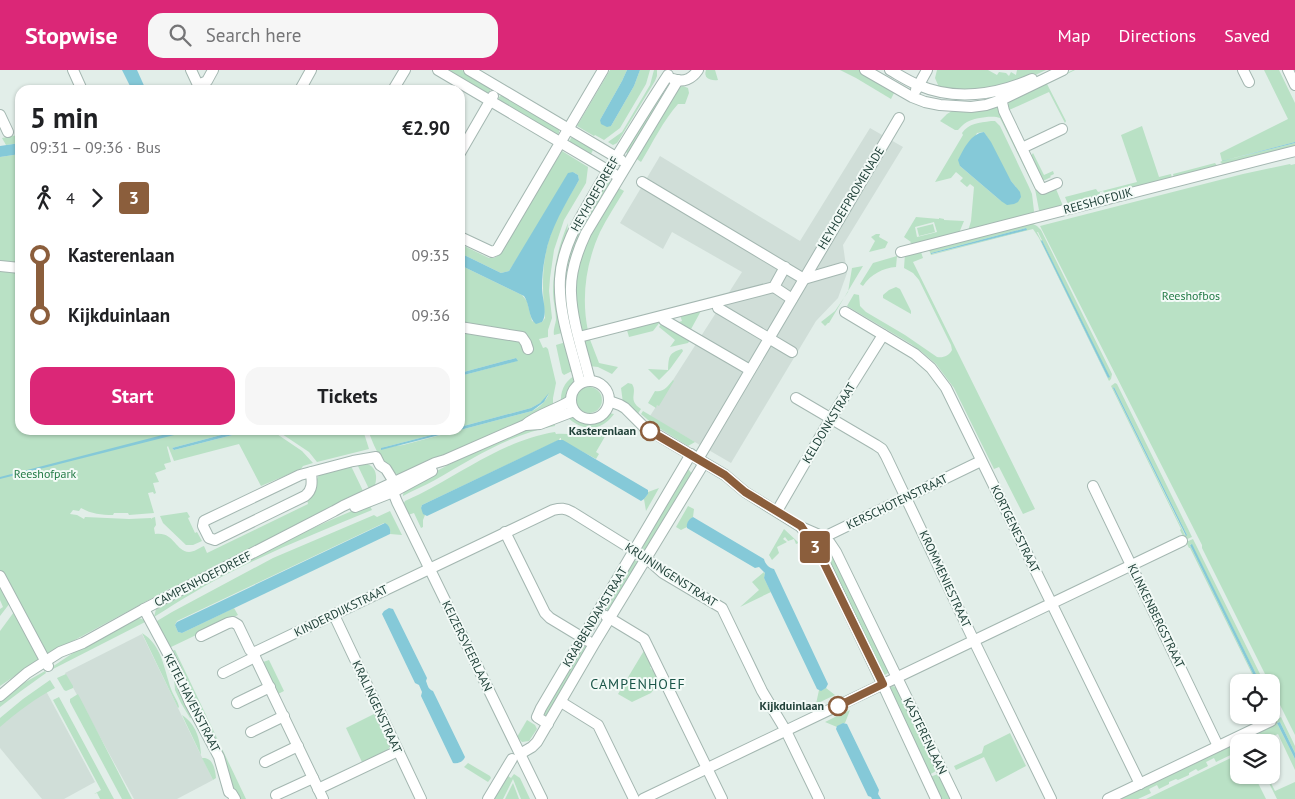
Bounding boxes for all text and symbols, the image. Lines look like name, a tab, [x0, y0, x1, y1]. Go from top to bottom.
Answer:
search box	[148, 13, 498, 58]
text: Stopwise	[25, 20, 118, 51]
icon: search	[166, 21, 194, 49]
text: Search here	[206, 23, 302, 47]
text: Map	[1058, 24, 1090, 47]
text: Directions	[1118, 24, 1196, 47]
text: Saved	[1224, 24, 1270, 47]
text: 5 min	[30, 99, 98, 136]
text: €2.90	[402, 116, 450, 140]
text: 09:31 – 09:36 · Bus	[30, 137, 161, 157]
street label: HEYHOEFPROMENADE	[814, 144, 887, 252]
street label: HEYHOEFDREEF	[567, 154, 622, 234]
icon: walk	[30, 184, 58, 212]
icon: forward	[83, 184, 111, 212]
street label: REESHOFDIJK	[1062, 184, 1134, 217]
text: 3	[129, 186, 139, 209]
text: 4	[66, 188, 75, 208]
text: Kasterenlaan	[68, 243, 175, 267]
text: 09:35	[412, 245, 450, 265]
park label: Reeshofbos	[1162, 288, 1220, 303]
text: Kijkduinlaan	[68, 303, 170, 327]
text: 09:36	[412, 305, 450, 325]
button: Start	[30, 367, 235, 425]
button: Tickets	[245, 367, 450, 425]
street label: KELDONKSTRAAT	[799, 380, 859, 466]
marker: Kasterenlaan	[640, 421, 660, 441]
place label: Kasterenlaan	[569, 423, 636, 438]
park label: Reeshofpark	[14, 466, 77, 481]
street label: KERSCHOTENSTRAAT	[844, 470, 950, 533]
street label: KORTGENESTRAAT	[988, 483, 1043, 575]
street label: KROMMENIESTRAAT	[916, 528, 975, 630]
line badge: 3	[799, 531, 831, 563]
text: 3	[810, 535, 820, 558]
street label: KRUININGENSTRAAT	[622, 539, 721, 610]
street label: CAMPENHOEFDREEF	[152, 548, 254, 610]
street label: KLINKENBERGSTRAAT	[1125, 561, 1188, 671]
street label: KRABBENDAMSTRAAT	[559, 564, 630, 669]
street label: KINDERDIJKSTRAAT	[292, 581, 390, 640]
street label: KEIZERSVEERLAAN	[439, 598, 496, 694]
street label: KETELHAVENSTRAAT	[161, 651, 224, 755]
street label: KRALINGENSTRAAT	[349, 658, 406, 756]
map controls	[1230, 674, 1280, 784]
button: locate	[1230, 674, 1280, 724]
district label: CAMPENHOEF	[590, 675, 686, 693]
street label: KASTERENLAAN	[900, 695, 950, 777]
marker: Kijkduinlaan	[828, 696, 848, 716]
place label: Kijkduinlaan	[760, 698, 824, 713]
button: layers	[1230, 734, 1280, 784]

